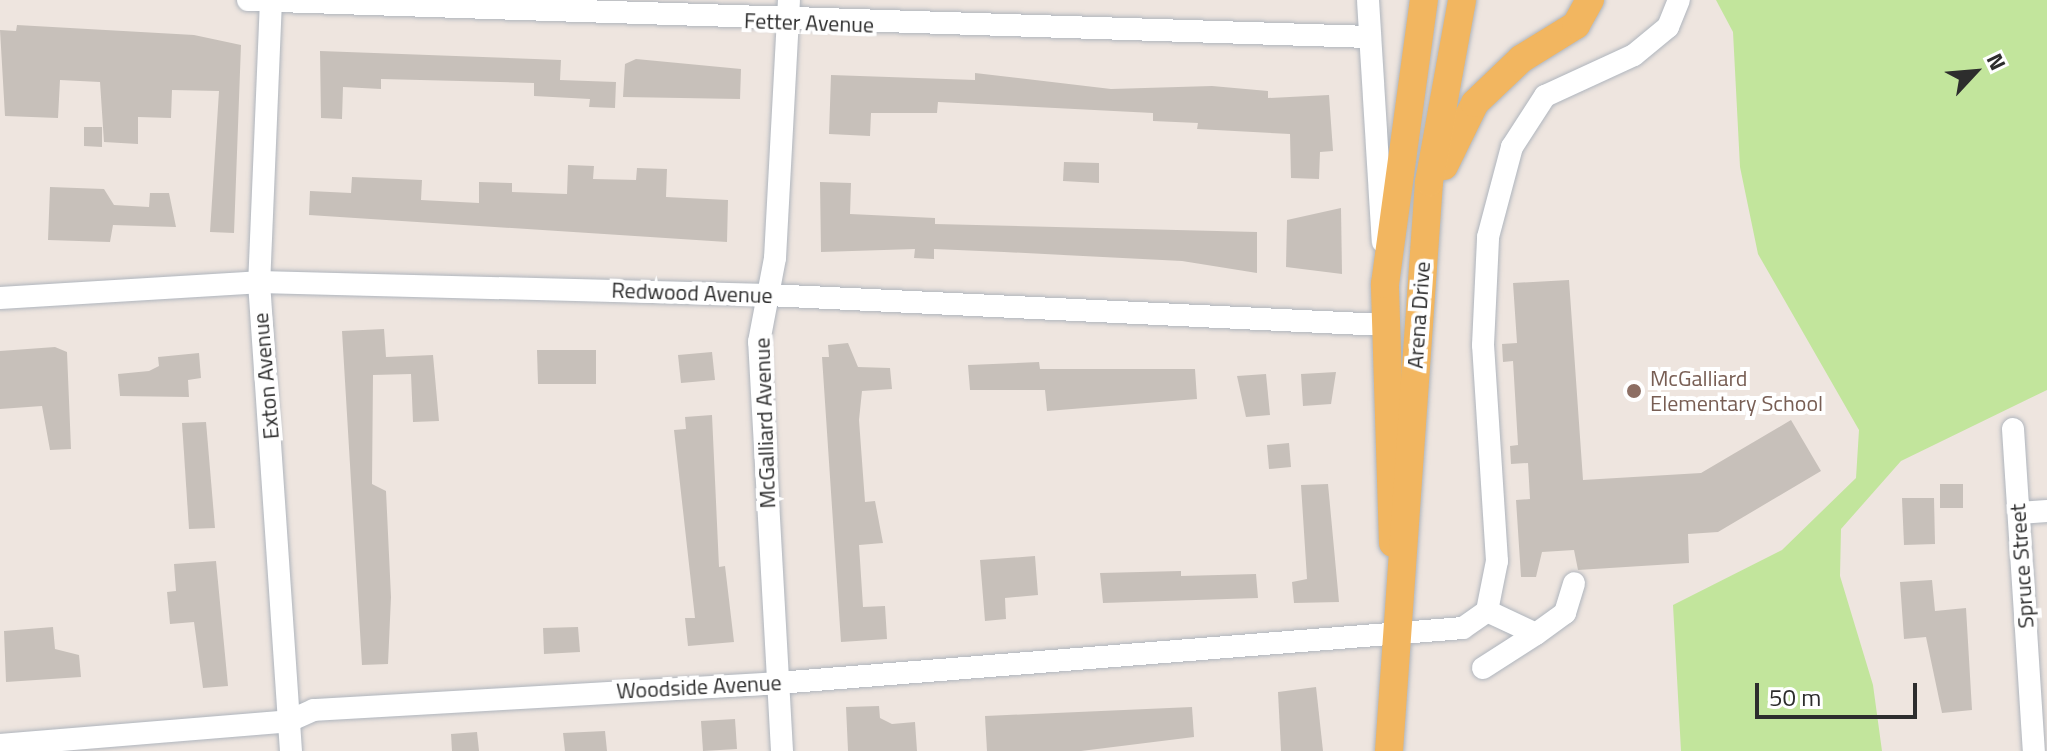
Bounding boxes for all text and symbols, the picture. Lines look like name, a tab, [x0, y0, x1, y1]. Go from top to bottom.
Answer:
street label: Fetter Avenue	[744, 8, 874, 38]
north arrow	[1935, 32, 2015, 112]
text: N	[1978, 47, 2015, 76]
street label: Arena Drive	[1402, 261, 1436, 369]
street label: Redwood Avenue	[611, 277, 773, 309]
street label: Exton Avenue	[247, 312, 285, 440]
street label: McGalliard Avenue	[749, 337, 781, 509]
place label: McGalliard Elementary School	[1650, 365, 1823, 416]
marker: McGalliard Elementary School	[1625, 382, 1643, 400]
street label: Spruce Street	[2004, 503, 2040, 629]
scale bar	[1759, 667, 1921, 717]
street label: Woodside Avenue	[616, 669, 782, 705]
text: 50 m	[1769, 679, 1821, 715]

